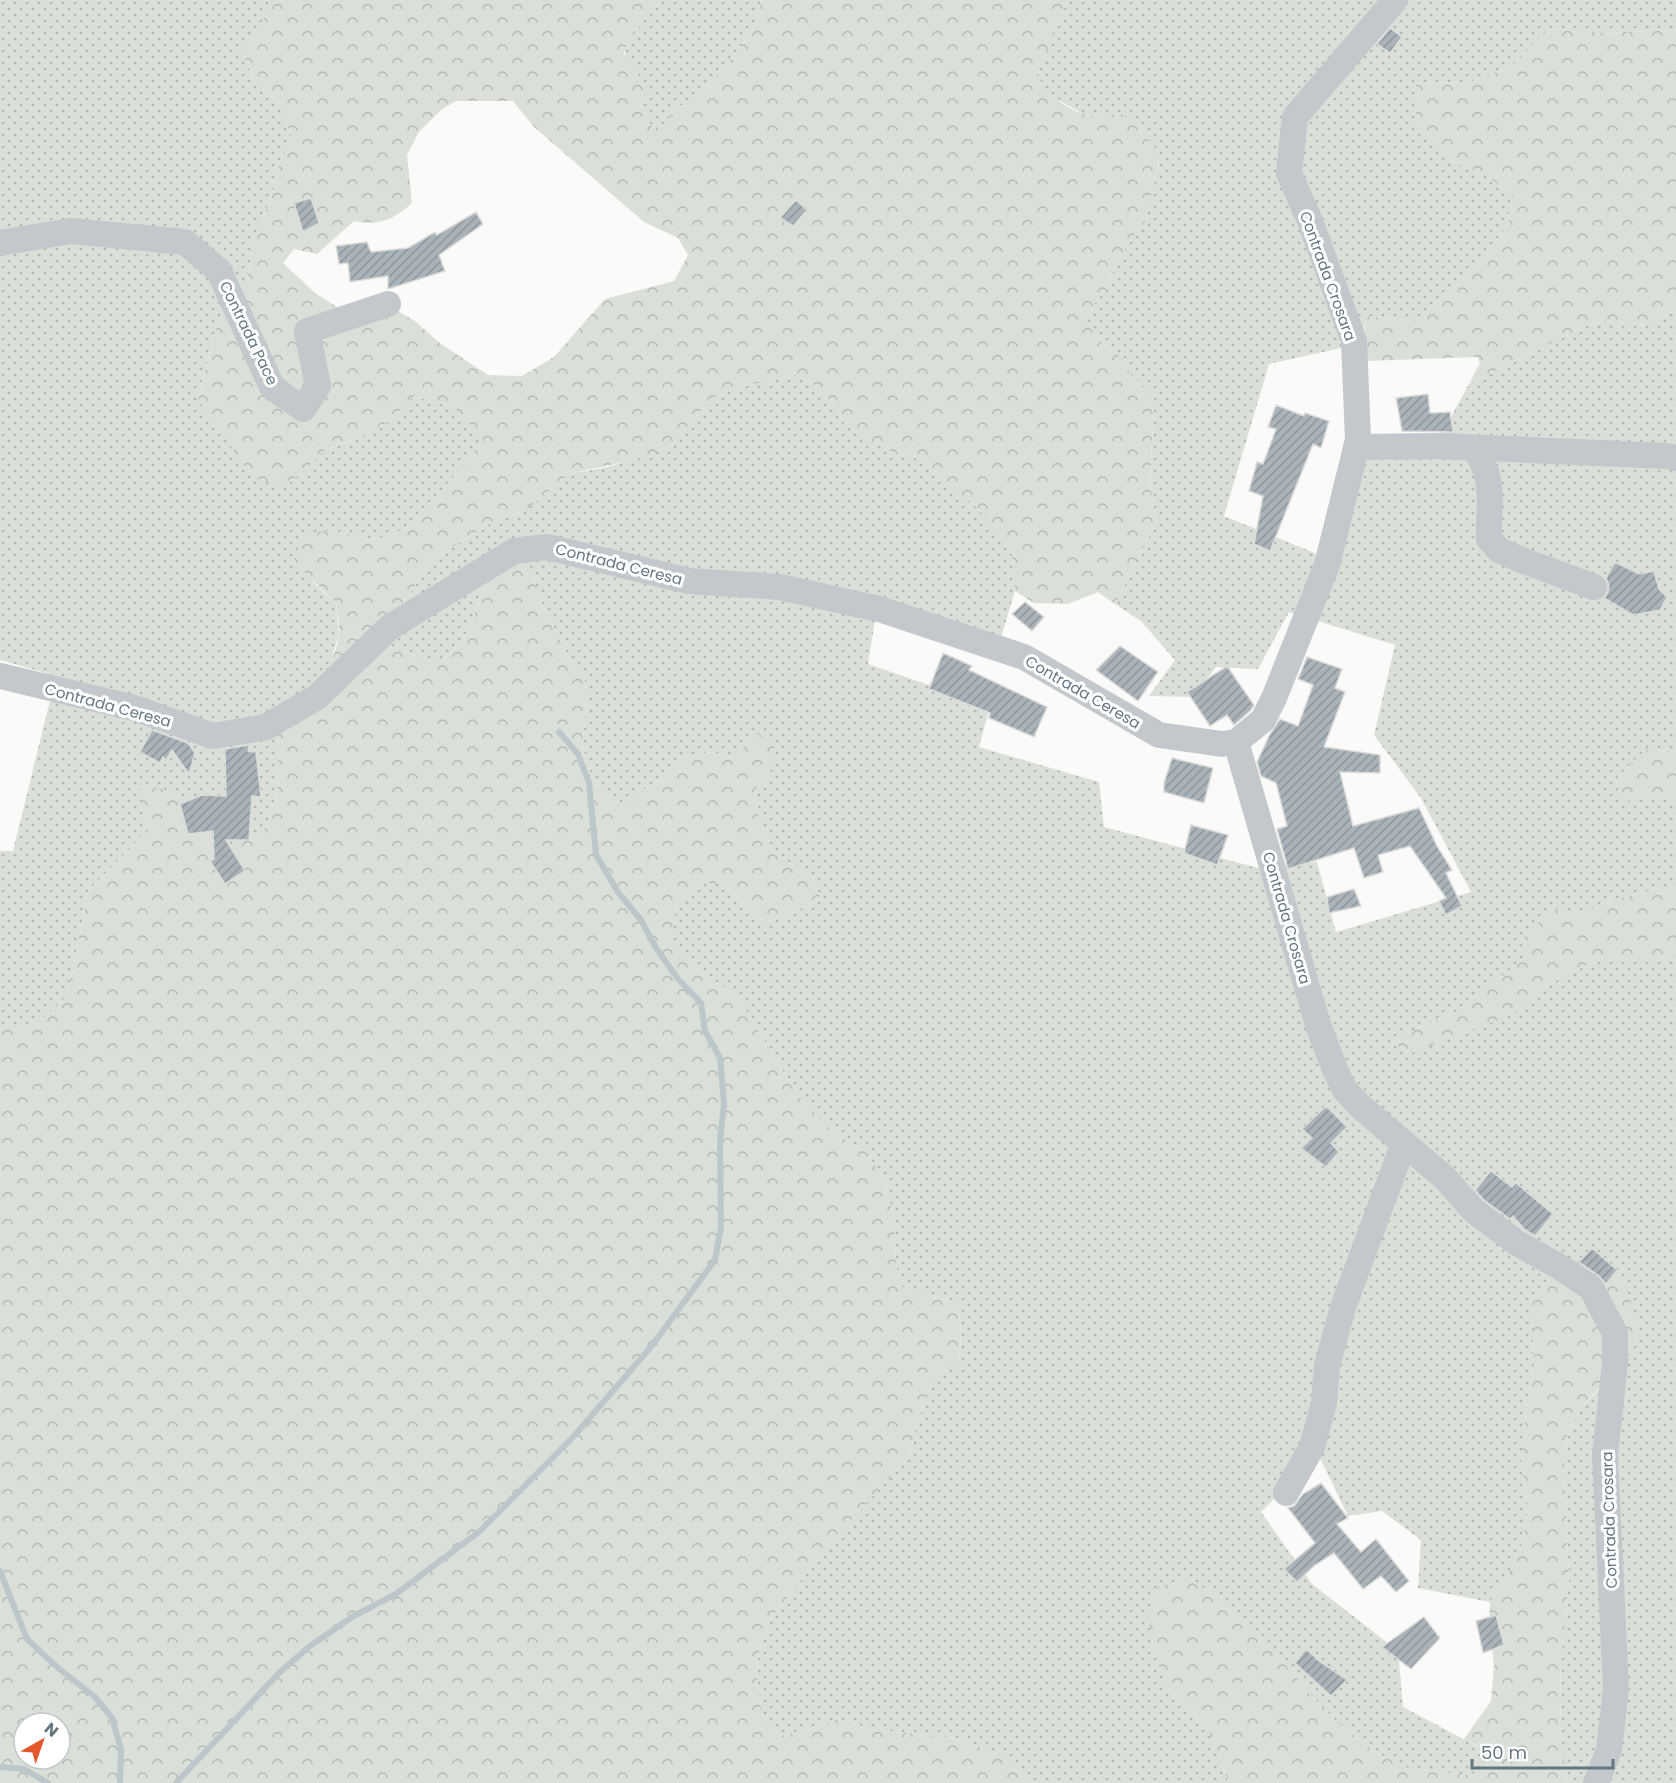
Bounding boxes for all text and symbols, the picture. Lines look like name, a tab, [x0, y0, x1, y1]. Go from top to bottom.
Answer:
street label: Contrada Crosara	[1295, 208, 1361, 344]
street label: Contrada Pace	[215, 277, 283, 389]
street label: Contrada Ceresa	[553, 538, 685, 590]
street label: Contrada Ceresa	[1021, 650, 1145, 734]
street label: Contrada Ceresa	[42, 678, 174, 732]
street label: Contrada Crosara	[1258, 849, 1316, 987]
street label: Contrada Crosara	[1596, 1451, 1622, 1589]
north arrow	[12, 1711, 72, 1771]
text: N	[39, 1717, 63, 1743]
scale bar	[1472, 1732, 1613, 1770]
text: 50 m	[1481, 1740, 1527, 1765]

